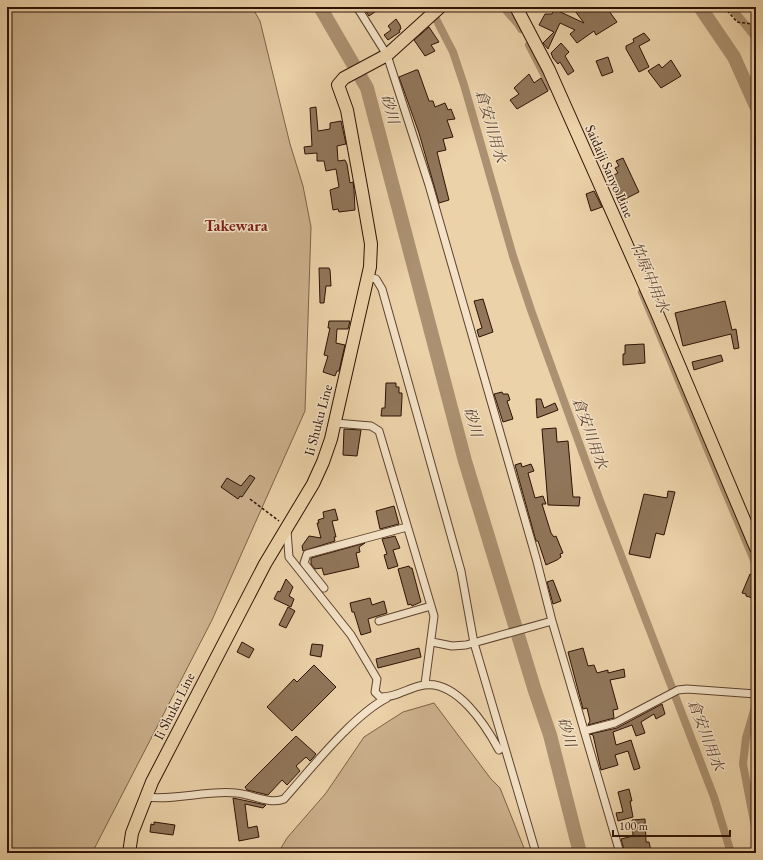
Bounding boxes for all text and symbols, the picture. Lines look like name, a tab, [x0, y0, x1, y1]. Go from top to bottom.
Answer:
water label: 倉安川用水	[472, 87, 511, 166]
water label: 砂川	[377, 92, 404, 128]
street label: Saidaiji Sanyo Line	[581, 122, 639, 221]
district label: Takewara	[204, 215, 269, 236]
water label: 竹原中用水	[627, 239, 675, 317]
street label: Ii Shuku Line	[300, 382, 336, 458]
water label: 倉安川用水	[569, 394, 613, 473]
water label: 砂川	[460, 405, 487, 441]
street label: Ii Shuku Line	[149, 669, 199, 743]
water label: 倉安川用水	[684, 696, 729, 775]
water label: 砂川	[554, 715, 581, 751]
scale bar	[613, 812, 730, 838]
text: 100 m	[619, 818, 649, 834]

